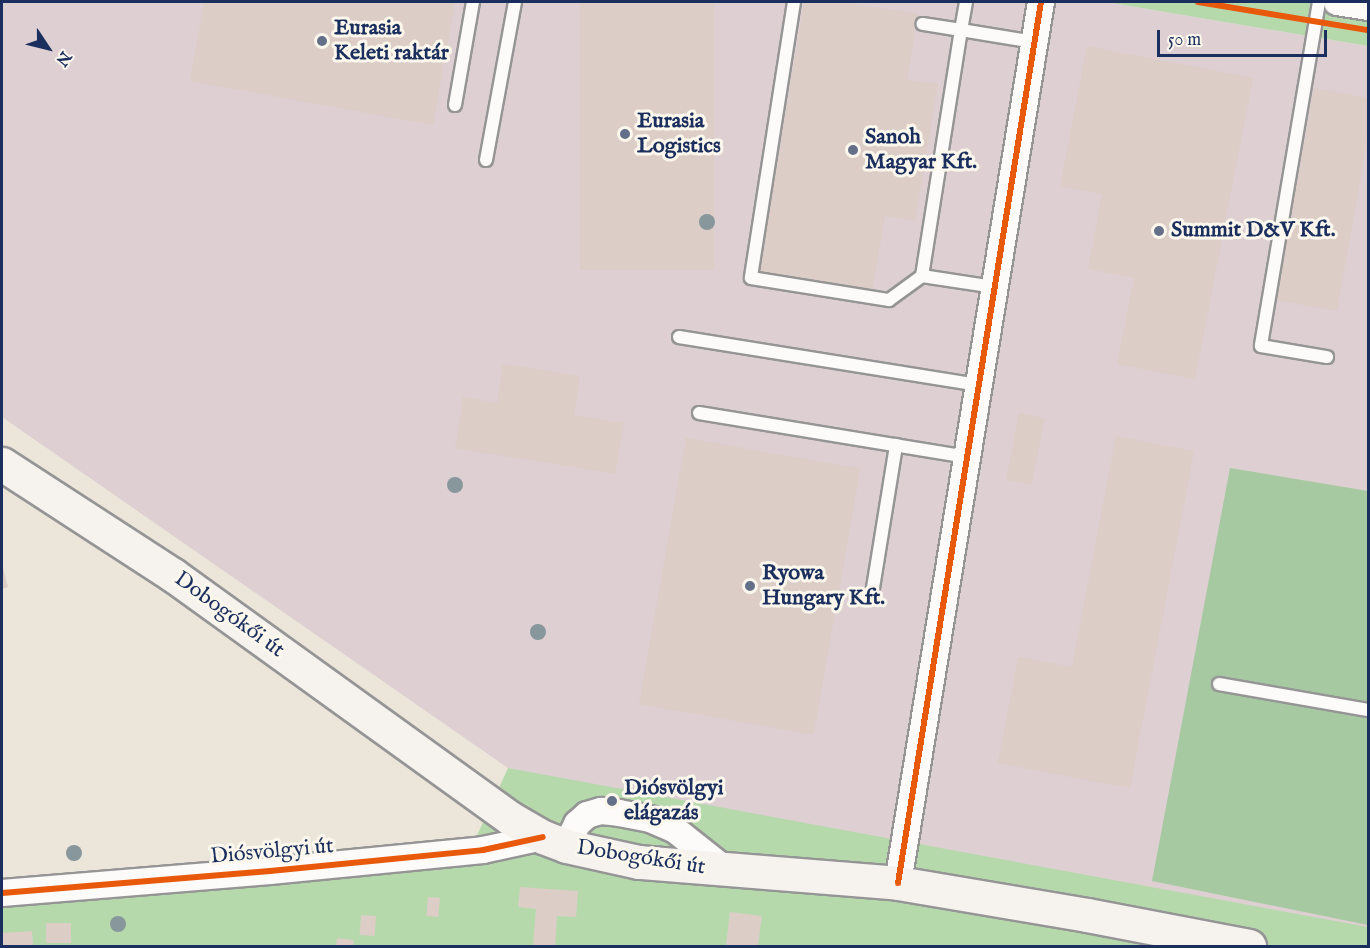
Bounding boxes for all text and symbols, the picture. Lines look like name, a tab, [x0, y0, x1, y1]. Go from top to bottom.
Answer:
place label: Eurasia Keleti raktár	[334, 15, 449, 66]
north arrow	[18, 18, 78, 78]
scale bar	[1160, 18, 1330, 56]
text: 50 m	[1168, 29, 1201, 52]
marker: Eurasia Keleti raktár	[315, 34, 329, 48]
text: N	[51, 47, 75, 70]
place label: Eurasia Logistics	[637, 108, 721, 160]
place label: Sanoh Magyar Kft.	[865, 124, 977, 176]
marker: Eurasia Logistics	[618, 127, 632, 141]
marker: Sanoh Magyar Kft.	[846, 143, 860, 157]
place label: Summit D&V Kft.	[1171, 218, 1335, 244]
marker: Summit D&V Kft.	[1152, 224, 1166, 238]
place label: Ryowa Hungary Kft.	[762, 560, 885, 612]
street label: Dobogókői út	[169, 566, 289, 664]
marker: Ryowa Hungary Kft.	[743, 579, 757, 593]
place label: Diósvölgyi elágazás	[624, 775, 724, 826]
marker: Diósvölgyi elágazás	[605, 794, 619, 808]
street label: Diósvölgyi út	[209, 833, 335, 871]
street label: Dobogókői út	[575, 835, 707, 881]

